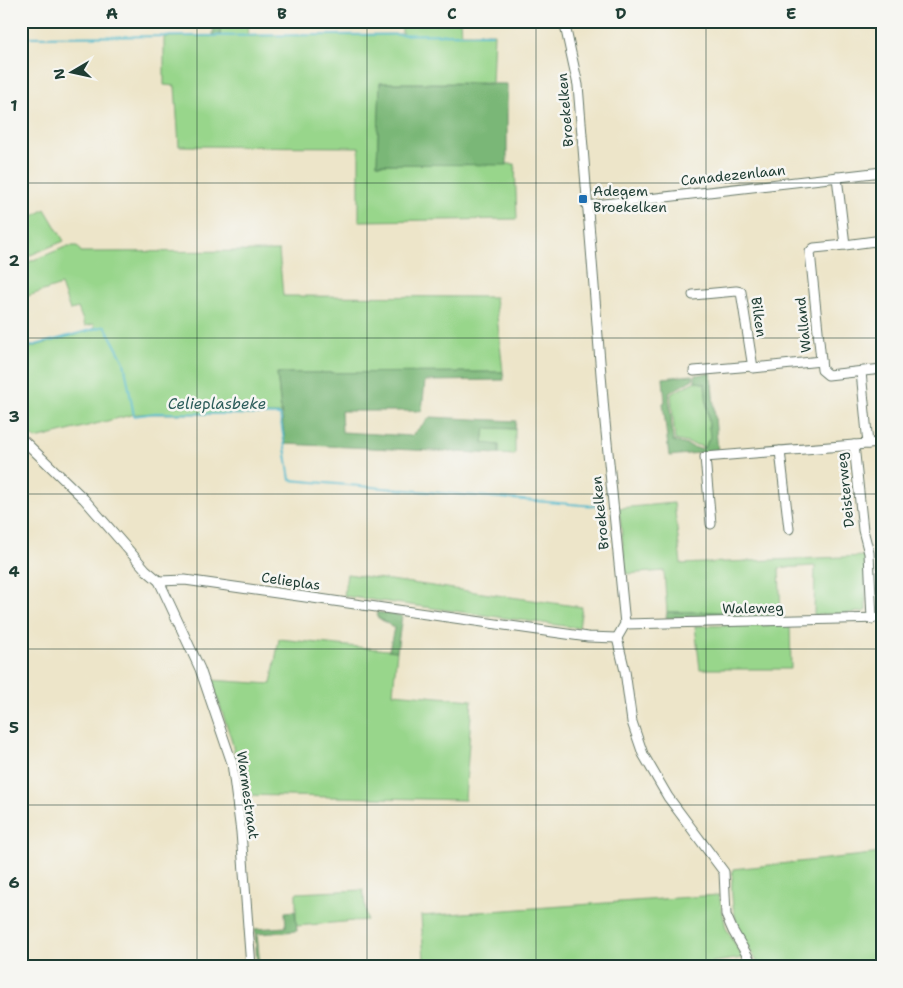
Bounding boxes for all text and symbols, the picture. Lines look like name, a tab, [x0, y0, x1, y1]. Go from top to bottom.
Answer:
text: A	[106, 3, 118, 24]
text: B	[277, 3, 287, 24]
text: C	[447, 3, 457, 24]
text: D	[615, 3, 627, 24]
text: E	[786, 3, 796, 24]
north arrow	[48, 48, 98, 98]
text: N	[49, 67, 69, 81]
street label: Broekelken	[553, 72, 577, 148]
text: 1	[10, 95, 18, 116]
street label: Canadezenlaan	[680, 161, 787, 189]
place label: Adegem Broekelken	[593, 182, 667, 216]
marker: Adegem Broekelken	[577, 193, 589, 205]
text: 2	[8, 250, 20, 271]
street label: Bilken	[747, 296, 771, 339]
street label: Walland	[791, 296, 815, 354]
water label: Celieplasbeke	[168, 394, 266, 414]
text: 3	[8, 406, 20, 427]
street label: Deisterweg	[832, 452, 858, 528]
street label: Broekelken	[587, 475, 613, 551]
text: 4	[8, 561, 20, 582]
street label: Celieplas	[260, 568, 322, 594]
street label: Waleweg	[722, 598, 784, 618]
text: 5	[9, 717, 19, 738]
street label: Warmestraat	[233, 750, 263, 840]
text: 6	[8, 872, 20, 893]

